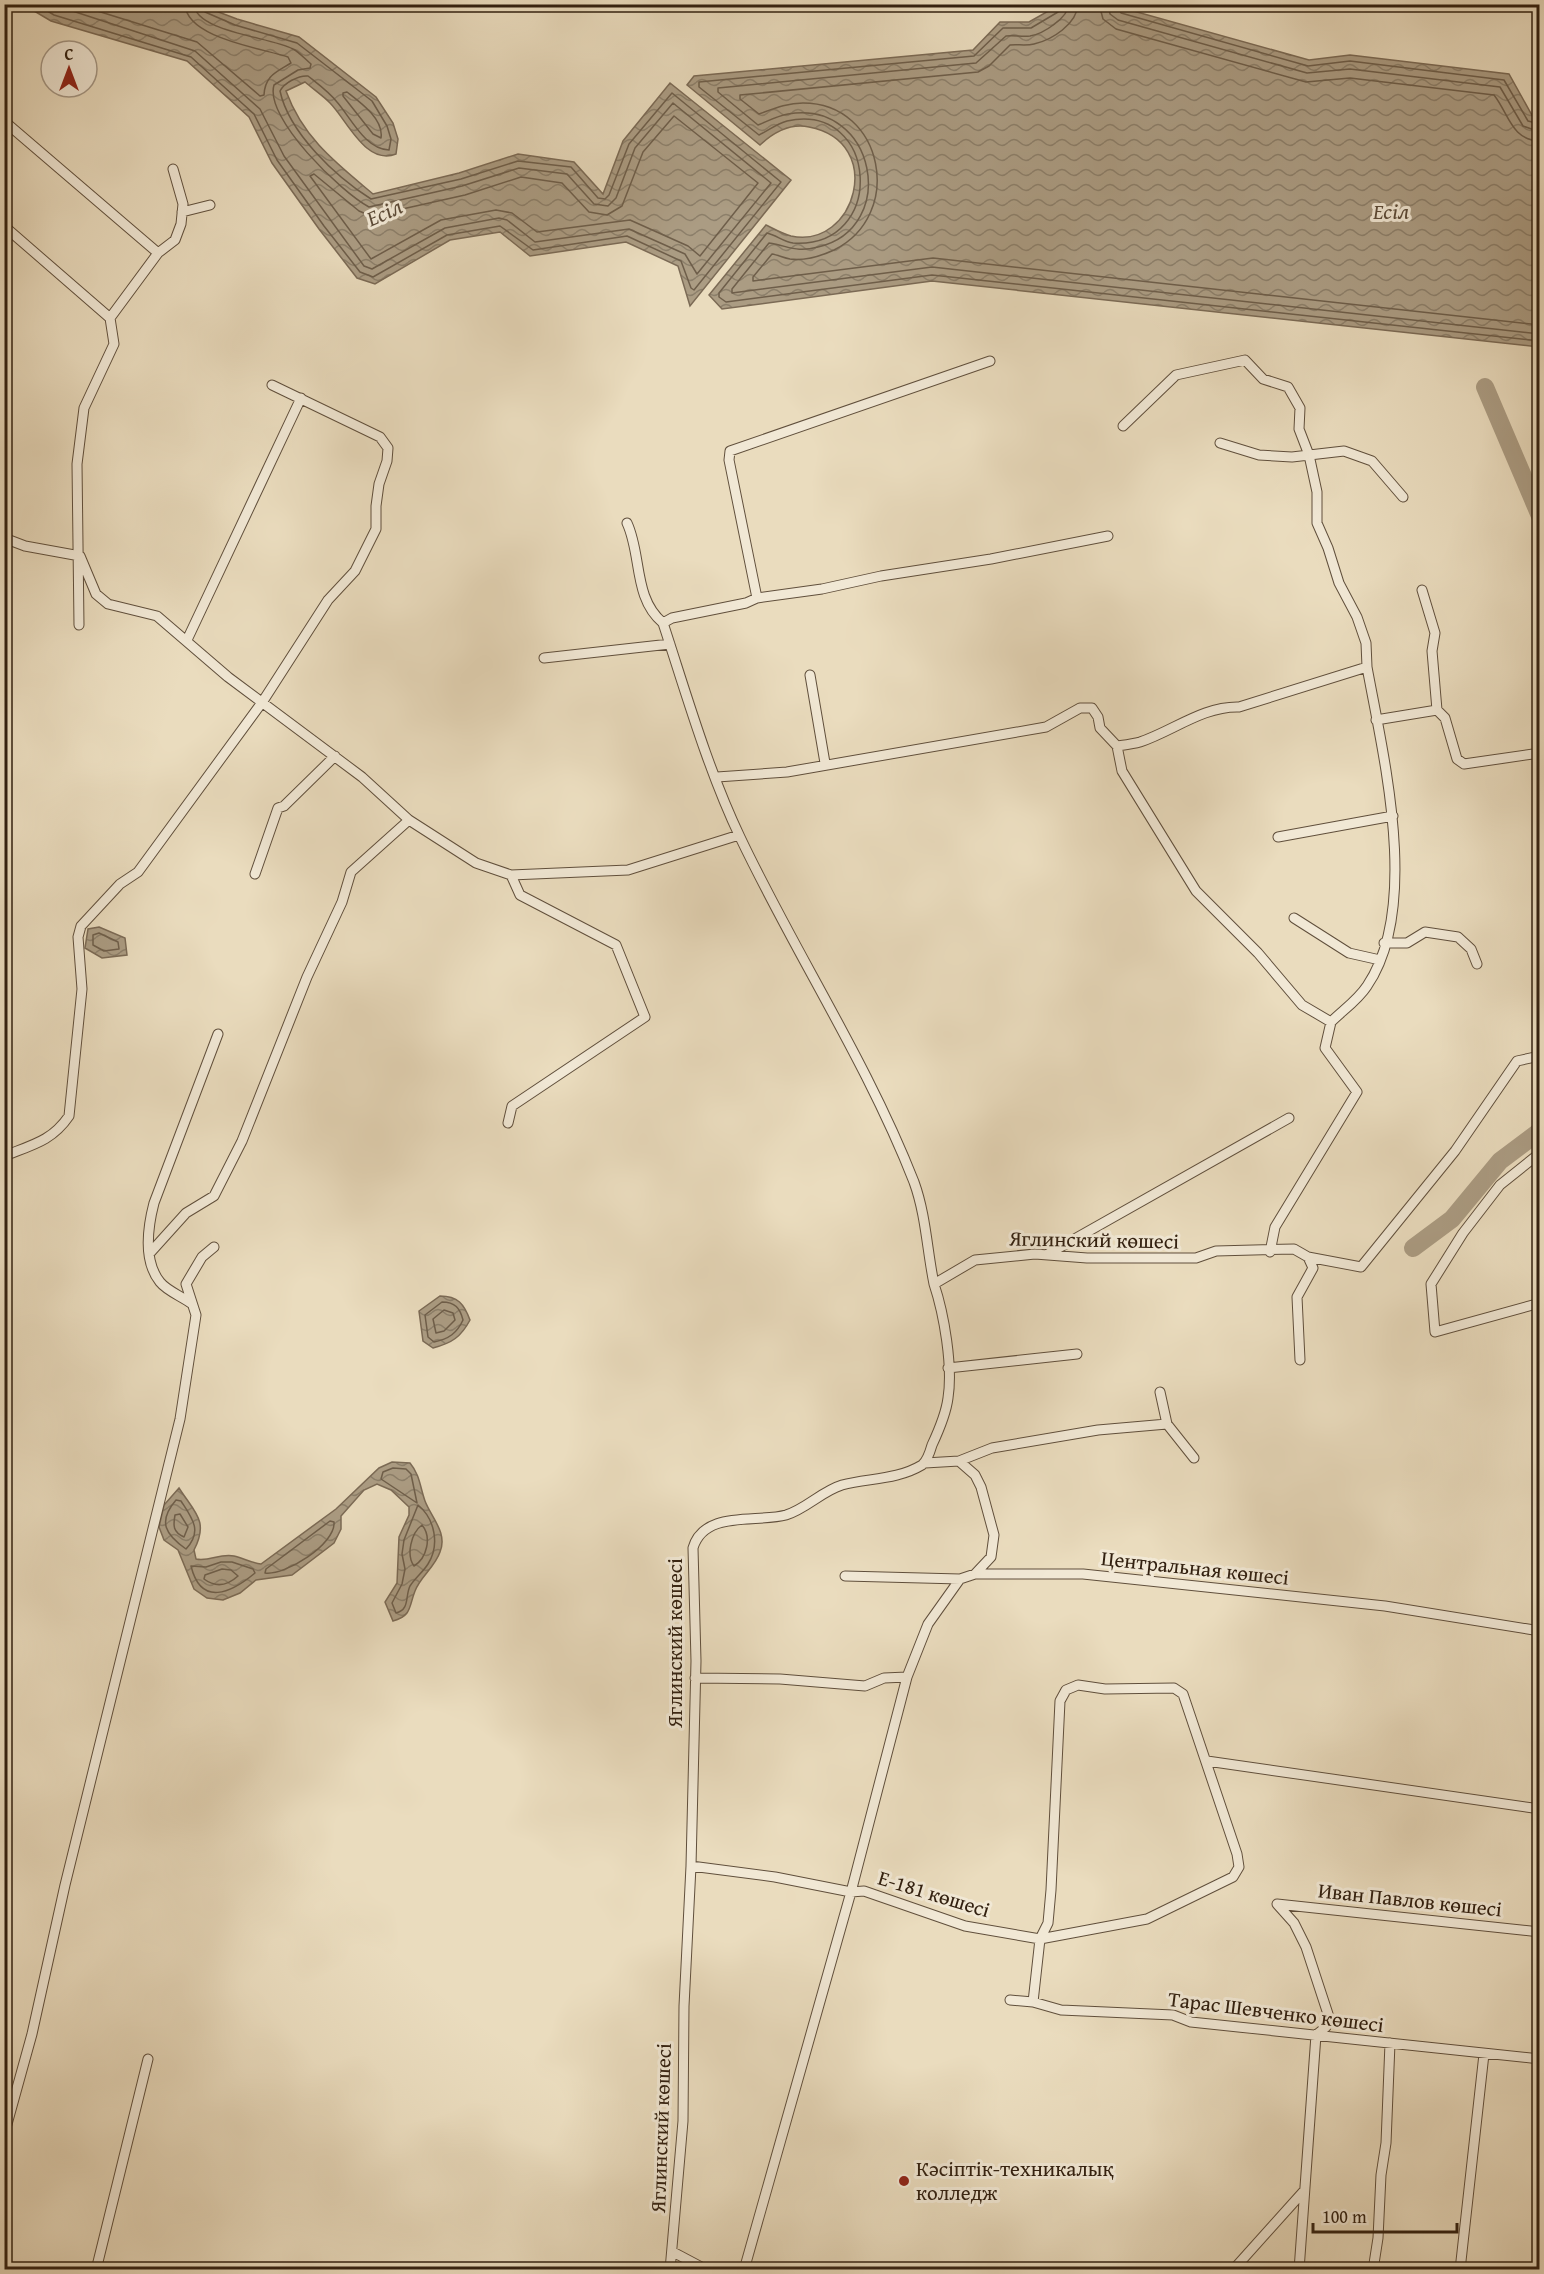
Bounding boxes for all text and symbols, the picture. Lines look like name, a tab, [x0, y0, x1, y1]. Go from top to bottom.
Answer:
north arrow	[39, 39, 99, 99]
text: С	[64, 42, 74, 66]
water label: Есіл	[360, 190, 408, 234]
water label: Есіл	[1372, 195, 1410, 227]
street label: Яглинский көшесі	[1008, 1223, 1179, 1256]
street label: Центральная көшесі	[1100, 1542, 1291, 1593]
street label: Яглинский көшесі	[659, 1558, 690, 1729]
street label: Е-181 көшесі	[874, 1862, 994, 1925]
street label: Иван Павлов көшесі	[1317, 1874, 1504, 1925]
street label: Тарас Шевченко көшесі	[1166, 1983, 1386, 2040]
street label: Яглинский көшесі	[642, 2042, 679, 2214]
place label: Кәсіптік-техникалық колледж	[916, 2153, 1115, 2208]
marker: Кәсіптік-техникалық колледж	[897, 2174, 911, 2188]
scale bar	[1313, 2196, 1457, 2234]
text: 100 m	[1322, 2203, 1367, 2230]

